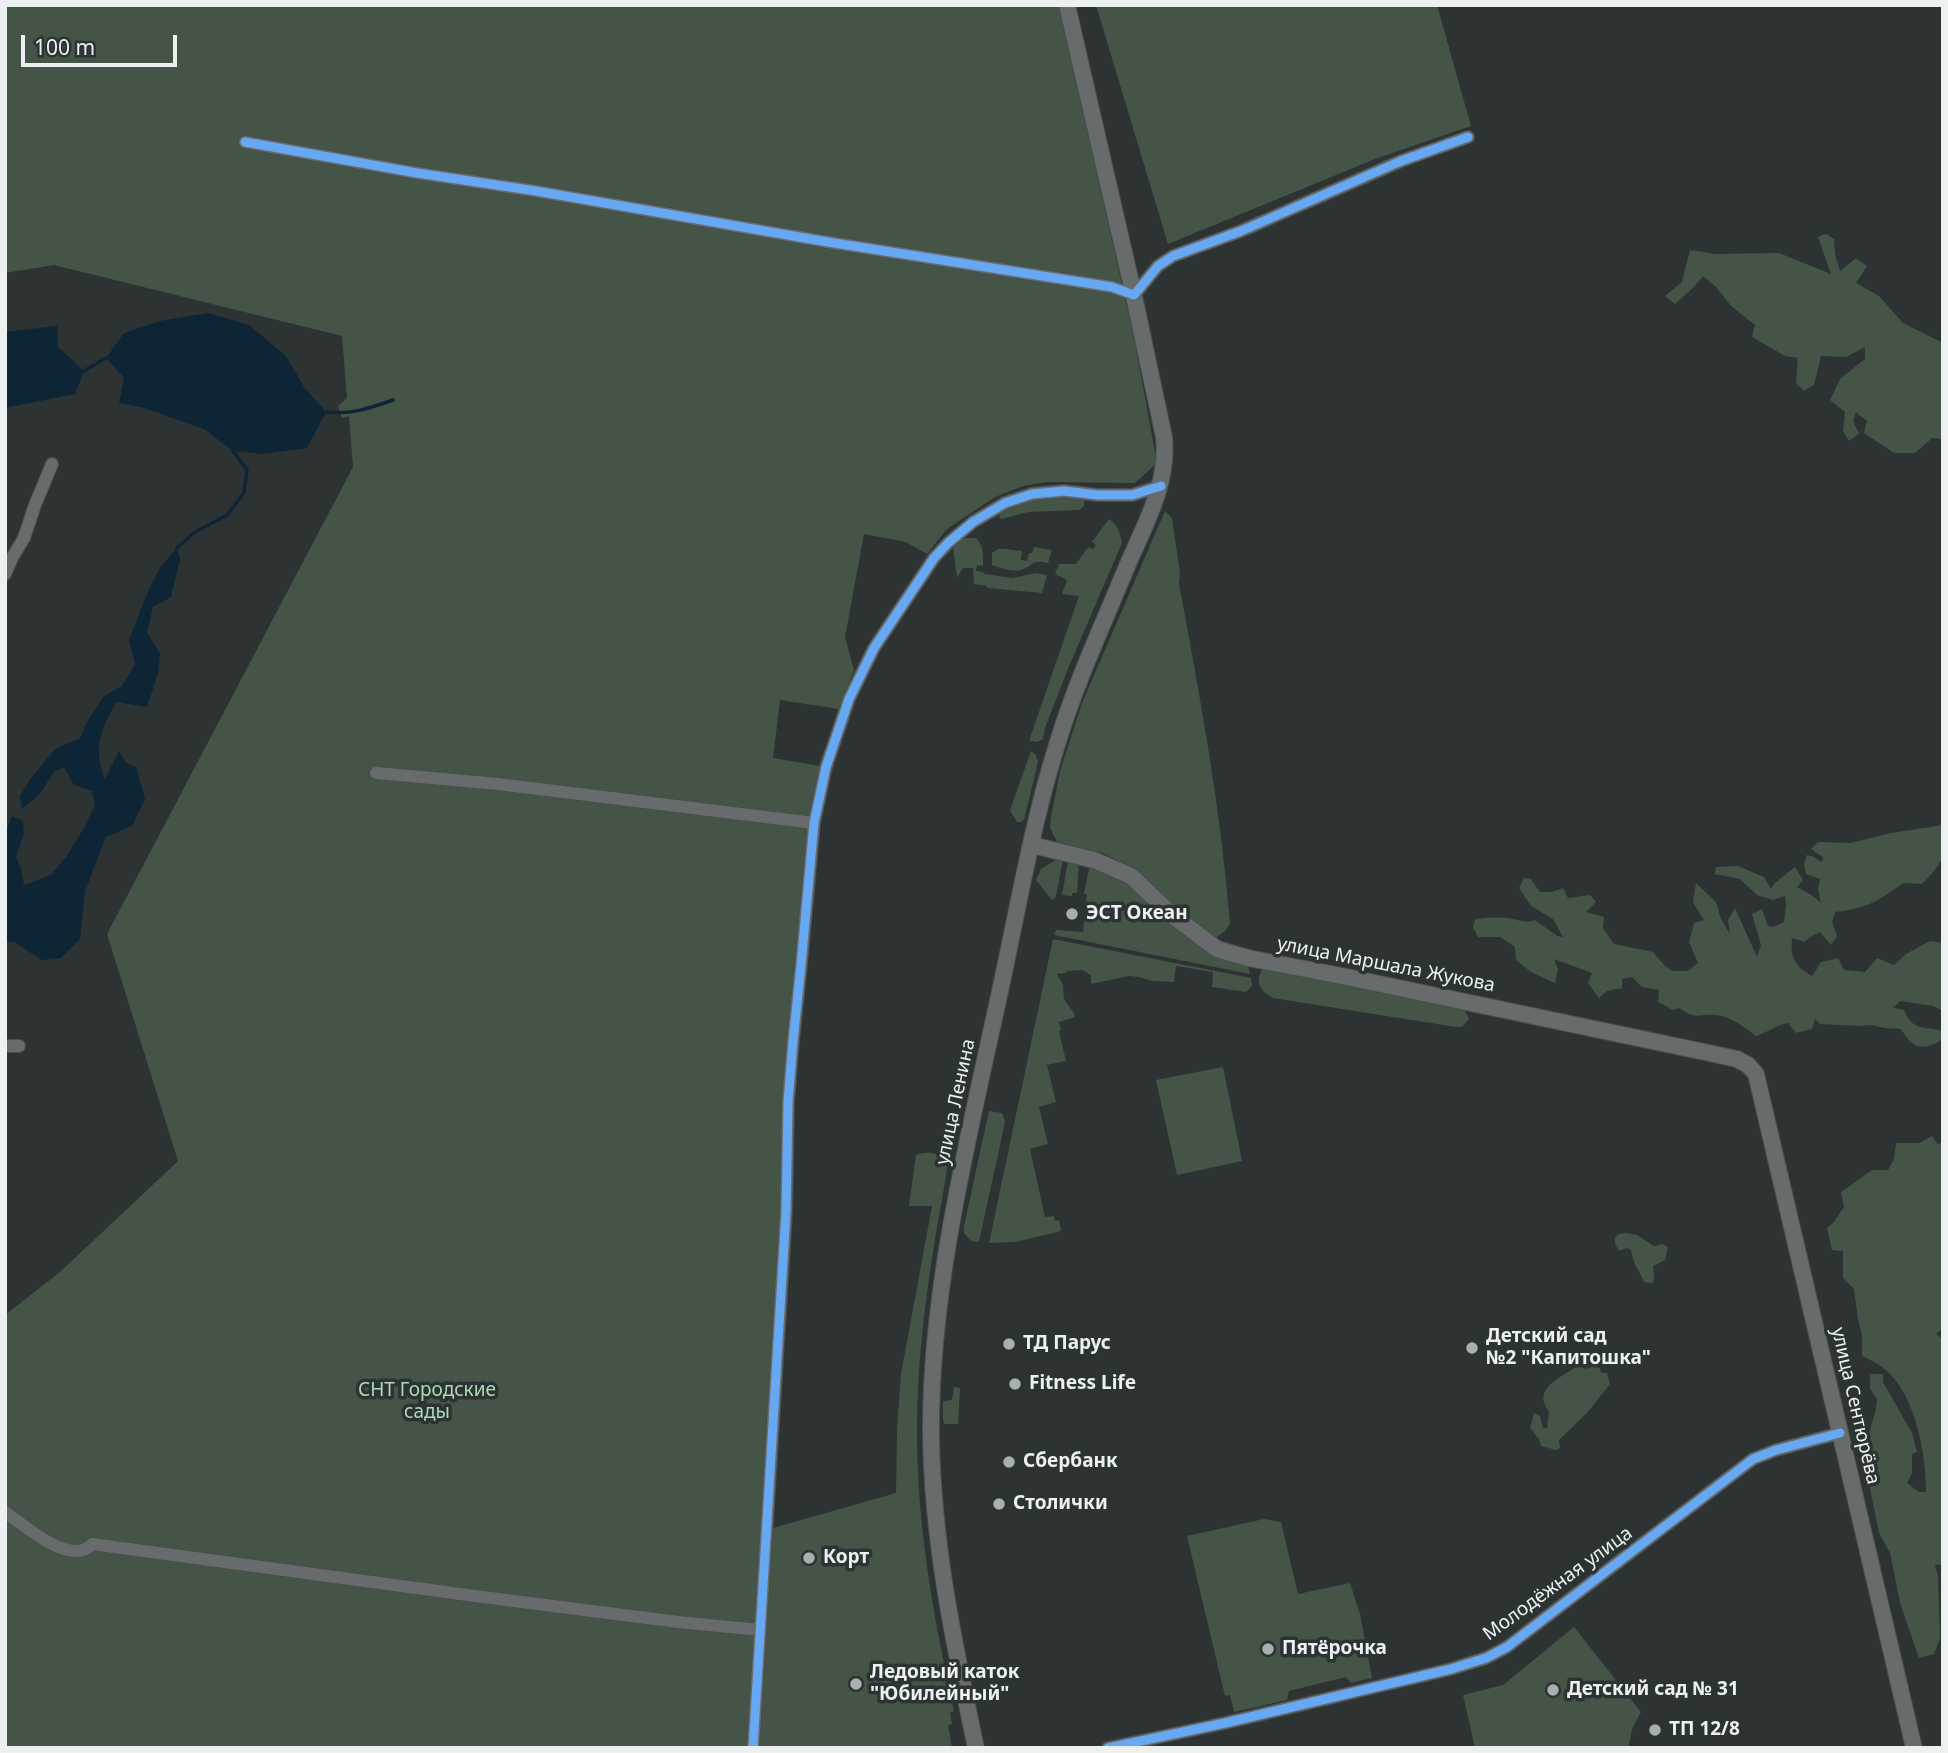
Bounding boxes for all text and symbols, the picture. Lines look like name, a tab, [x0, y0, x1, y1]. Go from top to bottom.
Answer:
scale bar	[24, 21, 180, 65]
text: 100 m	[34, 33, 95, 61]
place label: ЭСТ Океан	[1086, 903, 1188, 925]
marker: ЭСТ Океан	[1064, 906, 1080, 922]
street label: улица Маршала Жукова	[1275, 933, 1497, 997]
street label: улица Ленина	[932, 1037, 980, 1167]
street label: улица Сентюрёва	[1826, 1325, 1884, 1487]
place label: Детский сад №2 "Капитошка"	[1486, 1326, 1651, 1370]
place label: ТД Парус	[1023, 1333, 1111, 1355]
marker: ТД Парус	[1001, 1336, 1017, 1352]
marker: Детский сад №2 "Капитошка"	[1464, 1340, 1480, 1356]
place label: Fitness Life	[1029, 1373, 1136, 1395]
marker: Fitness Life	[1007, 1376, 1023, 1392]
park label: СНТ Городские сады	[358, 1380, 496, 1424]
place label: Сбербанк	[1023, 1451, 1118, 1473]
marker: Сбербанк	[1001, 1454, 1017, 1470]
place label: Столички	[1013, 1493, 1108, 1515]
marker: Столички	[991, 1496, 1007, 1512]
street label: Молодёжная улица	[1479, 1522, 1637, 1646]
place label: Корт	[823, 1547, 869, 1569]
marker: Корт	[801, 1550, 817, 1566]
place label: Пятёрочка	[1282, 1638, 1387, 1660]
marker: Пятёрочка	[1260, 1641, 1276, 1657]
place label: Ледовый каток "Юбилейный"	[870, 1662, 1019, 1706]
marker: Ледовый каток "Юбилейный"	[848, 1676, 864, 1692]
place label: Детский сад № 31	[1567, 1679, 1739, 1701]
marker: Детский сад № 31	[1545, 1682, 1561, 1698]
place label: ТП 12/8	[1669, 1719, 1740, 1741]
marker: ТП 12/8	[1647, 1722, 1663, 1738]

